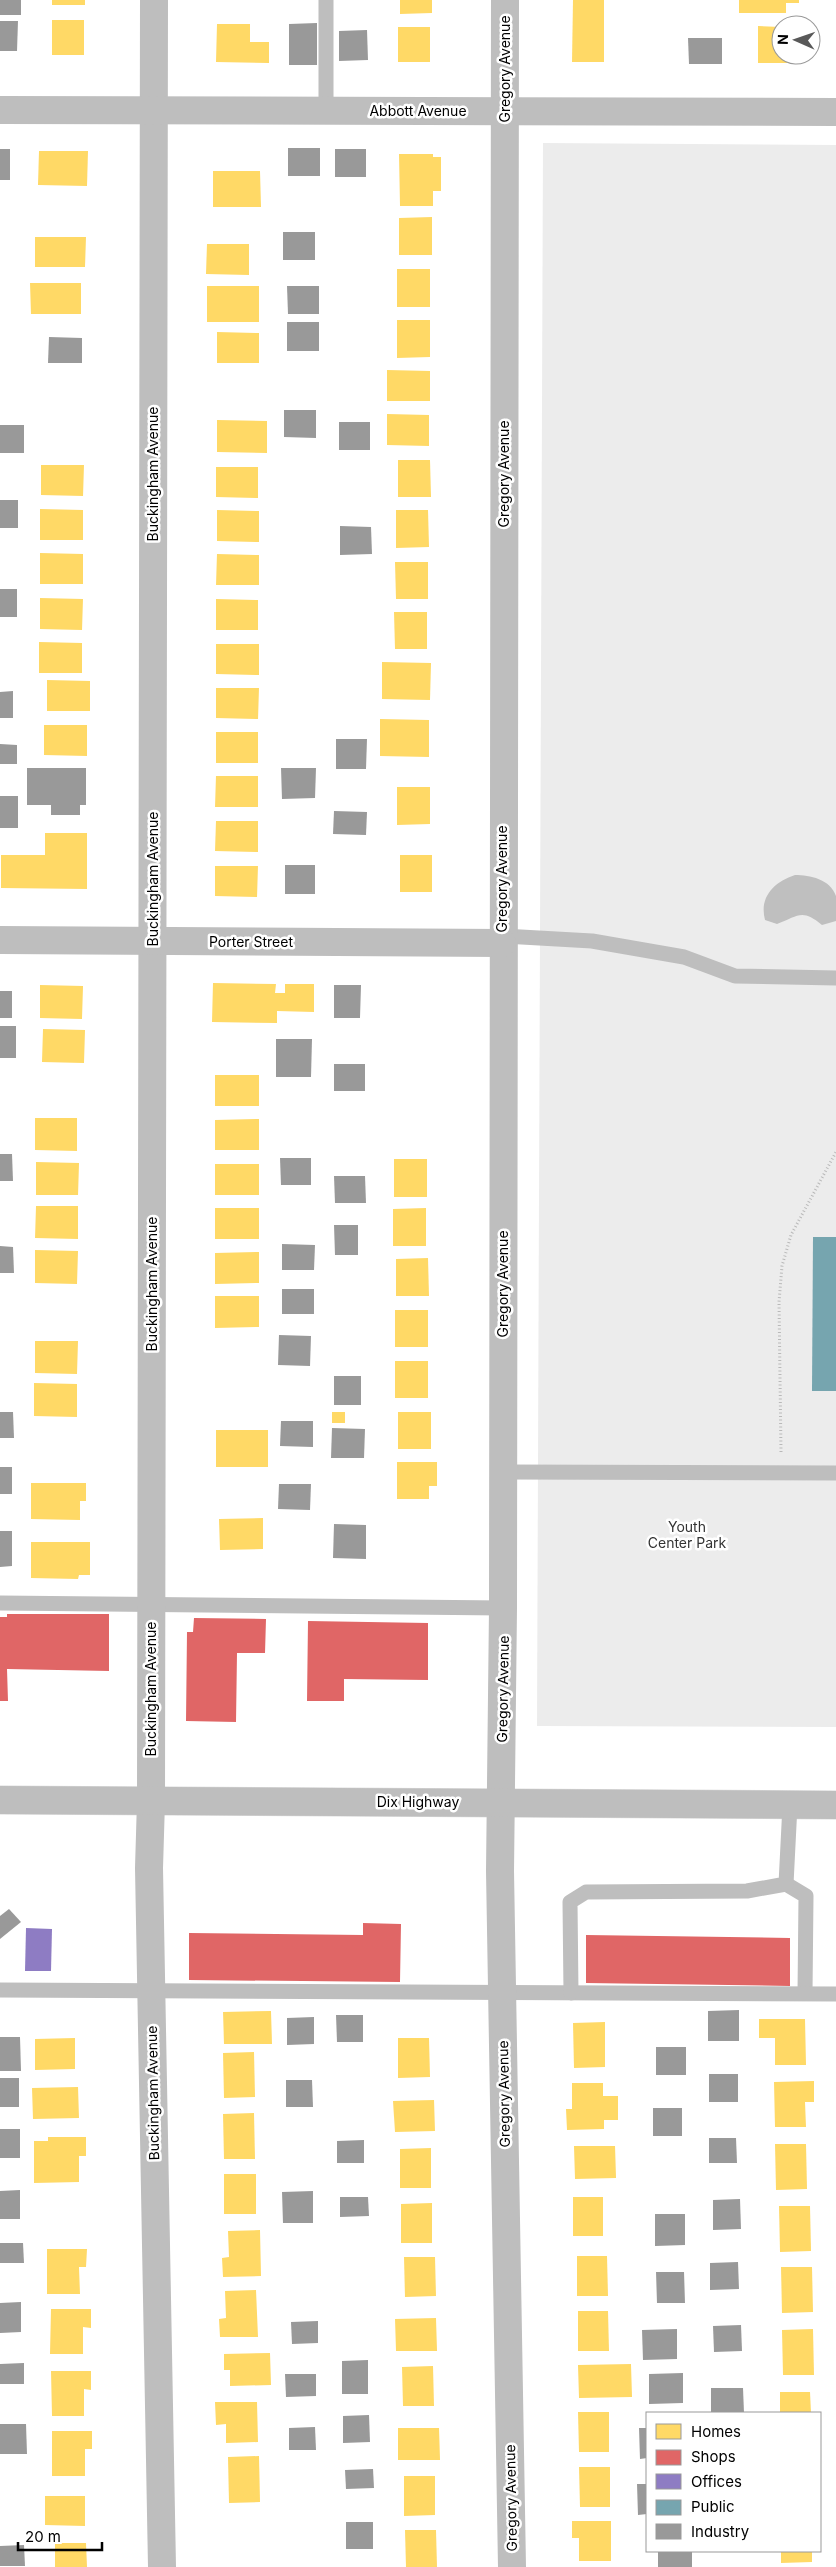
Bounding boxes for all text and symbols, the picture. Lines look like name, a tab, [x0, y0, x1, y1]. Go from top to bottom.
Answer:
street label: Gregory Avenue	[496, 15, 513, 123]
north arrow	[771, 15, 821, 65]
text: N	[774, 34, 791, 45]
street label: Abbott Avenue	[369, 102, 467, 119]
street label: Buckingham Avenue	[144, 407, 161, 541]
street label: Gregory Avenue	[495, 420, 512, 528]
street label: Buckingham Avenue	[144, 812, 161, 946]
street label: Gregory Avenue	[493, 825, 510, 933]
street label: Porter Street	[209, 933, 293, 950]
street label: Buckingham Avenue	[143, 1217, 160, 1351]
street label: Gregory Avenue	[494, 1230, 511, 1338]
park label: Youth Center Park	[648, 1518, 727, 1551]
street label: Buckingham Avenue	[142, 1622, 159, 1756]
street label: Gregory Avenue	[493, 1635, 512, 1743]
street label: Dix Highway	[377, 1793, 459, 1810]
street label: Buckingham Avenue	[143, 2025, 162, 2161]
street label: Gregory Avenue	[494, 2040, 513, 2148]
legend	[646, 2412, 821, 2552]
text: Homes	[691, 2422, 741, 2441]
street label: Gregory Avenue	[501, 2444, 520, 2552]
text: Shops	[691, 2447, 736, 2466]
text: Offices	[691, 2472, 742, 2491]
text: Public	[691, 2497, 734, 2516]
scale bar	[18, 2520, 101, 2552]
text: Industry	[691, 2522, 750, 2541]
text: 20 m	[25, 2527, 61, 2546]

